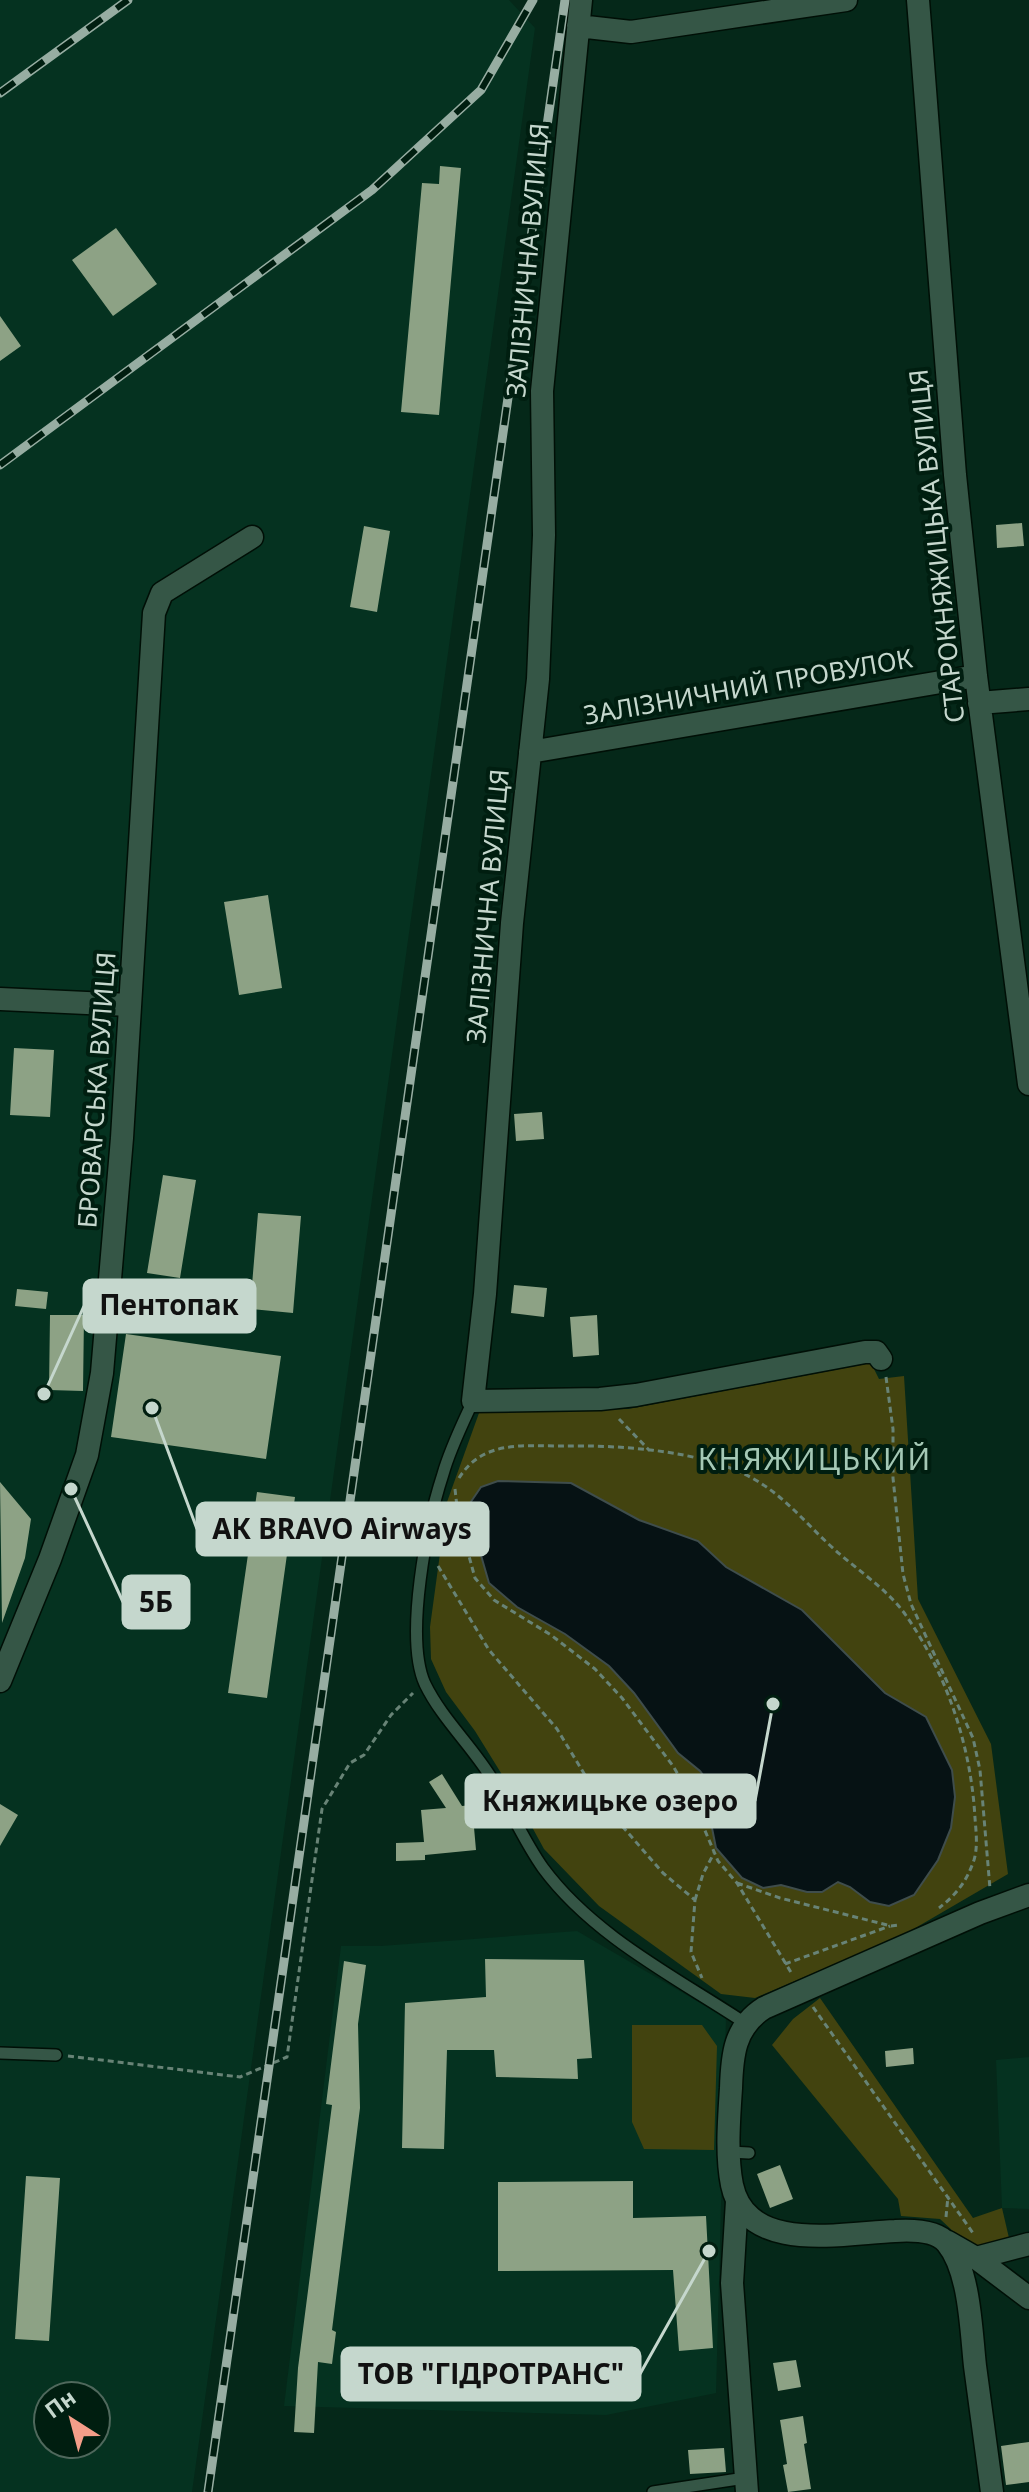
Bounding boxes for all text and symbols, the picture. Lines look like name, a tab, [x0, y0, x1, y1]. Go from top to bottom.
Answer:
street label: ЗАЛІЗНИЧНА ВУЛИЦЯ	[497, 121, 557, 399]
street label: СТАРОКНЯЖИЦЬКА ВУЛИЦЯ	[900, 367, 972, 725]
street label: ЗАЛІЗНИЧНИЙ ПРОВУЛОК	[581, 639, 915, 733]
street label: ЗАЛІЗНИЧНА ВУЛИЦЯ	[457, 767, 517, 1045]
street label: БРОВАРСЬКА ВУЛИЦЯ	[68, 951, 124, 1229]
callout: Пентопак	[84, 1280, 255, 1332]
text: Пентопак	[99, 1285, 239, 1323]
district label: КНЯЖИЦЬКИЙ	[698, 1438, 932, 1479]
callout: АК BRAVO Airways	[197, 1503, 488, 1555]
text: АК BRAVO Airways	[212, 1509, 472, 1547]
callout: 5Б	[123, 1576, 189, 1628]
text: 5Б	[139, 1582, 173, 1620]
callout: Княжицьке озеро	[466, 1775, 755, 1827]
text: Княжицьке озеро	[482, 1781, 738, 1819]
callout: ТОВ "ГІДРОТРАНС"	[342, 2348, 640, 2400]
text: ТОВ "ГІДРОТРАНС"	[358, 2354, 624, 2392]
north arrow	[32, 2380, 112, 2460]
text: Пн	[38, 2382, 81, 2424]

